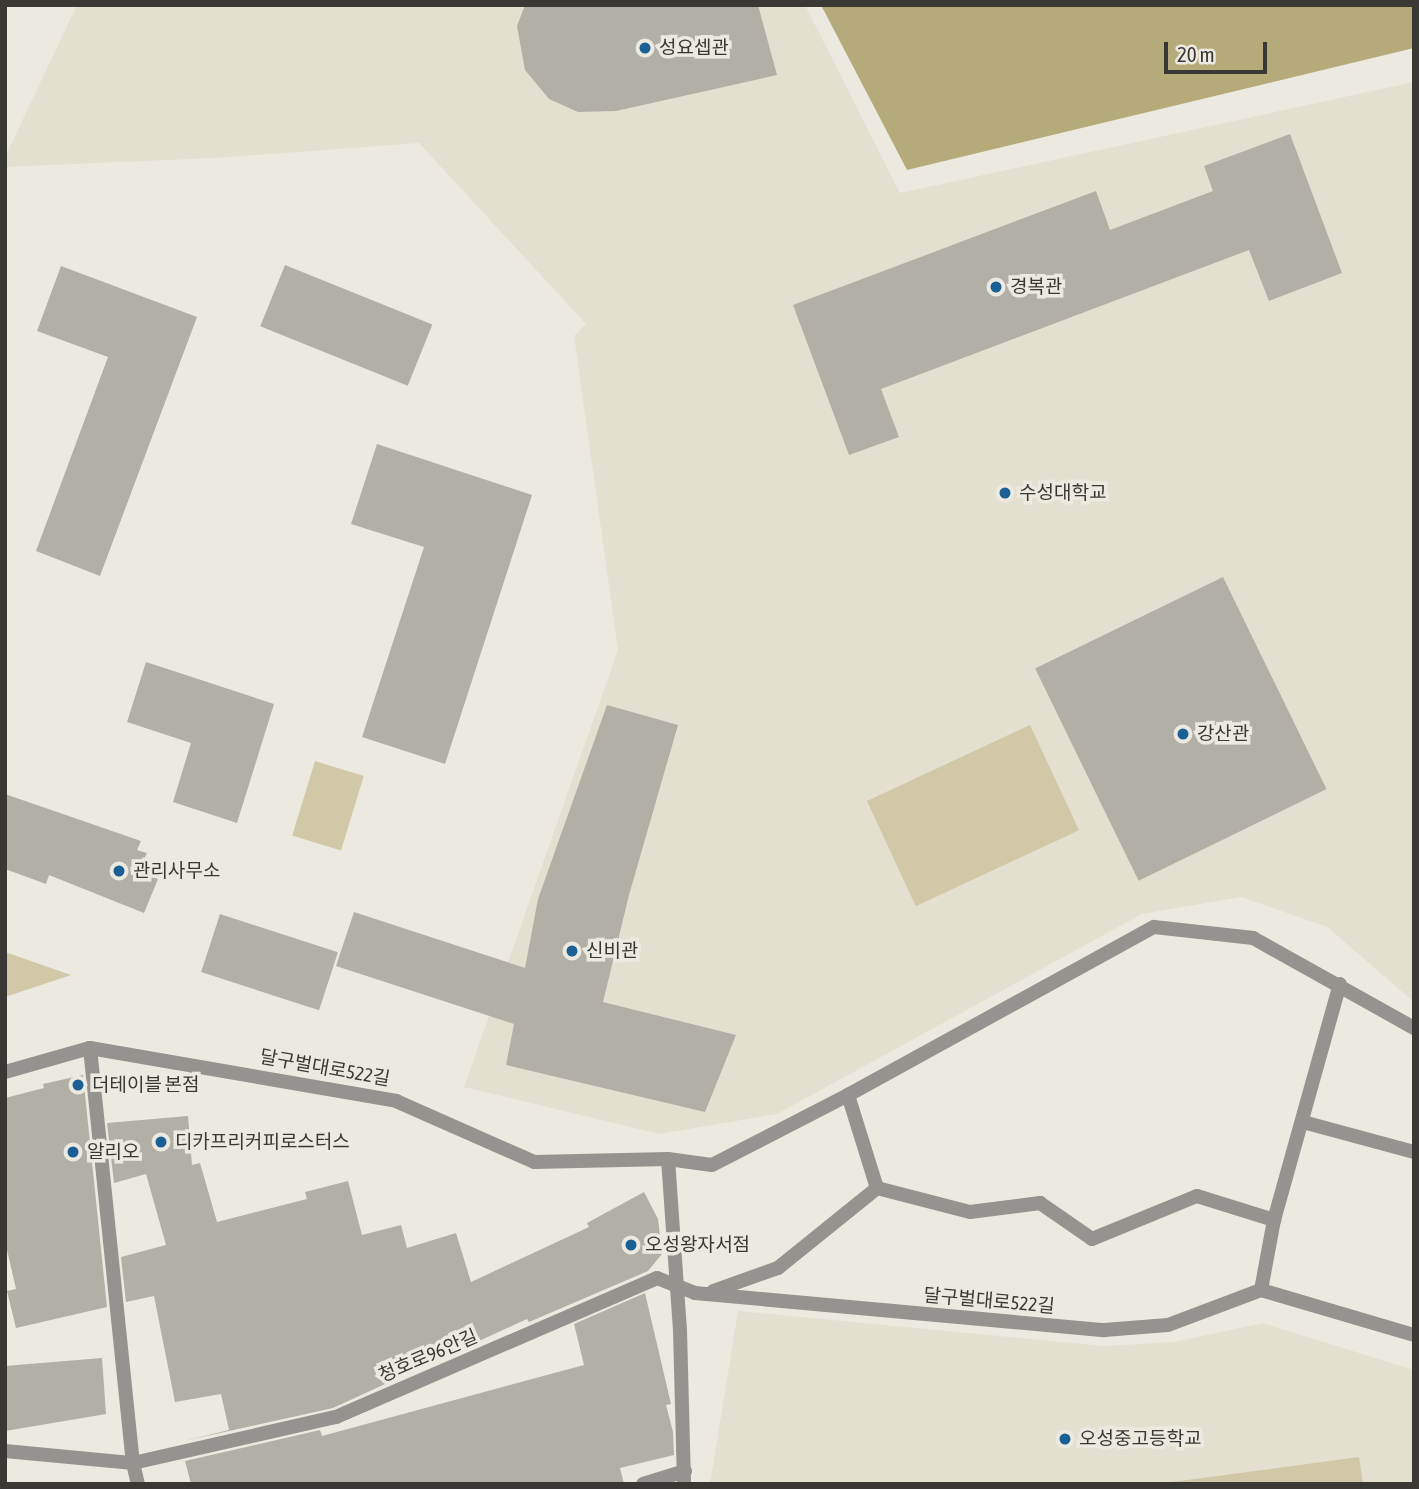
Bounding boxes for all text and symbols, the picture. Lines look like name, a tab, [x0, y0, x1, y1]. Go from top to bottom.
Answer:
scale bar	[1167, 28, 1270, 72]
place label: 성요셉관	[659, 37, 729, 59]
marker: 성요셉관	[637, 40, 653, 56]
text: 20 m	[1177, 42, 1215, 66]
place label: 경복관	[1010, 276, 1062, 298]
marker: 경복관	[988, 279, 1004, 295]
place label: 수성대학교	[1019, 482, 1106, 504]
marker: 수성대학교	[997, 485, 1013, 501]
place label: 강산관	[1197, 723, 1249, 745]
marker: 강산관	[1175, 726, 1191, 742]
place label: 관리사무소	[133, 860, 220, 882]
marker: 관리사무소	[111, 863, 127, 879]
place label: 신비관	[586, 940, 638, 962]
marker: 신비관	[564, 943, 580, 959]
street label: 달구벌대로522길	[258, 1045, 392, 1091]
place label: 더테이블 본점	[92, 1074, 199, 1096]
marker: 더테이블 본점	[70, 1077, 86, 1093]
place label: 디카프리커피로스터스	[175, 1131, 350, 1153]
marker: 디카프리커피로스터스	[153, 1134, 169, 1150]
place label: 알리오	[87, 1141, 139, 1163]
marker: 알리오	[65, 1144, 81, 1160]
place label: 오성왕자서점	[645, 1234, 750, 1256]
marker: 오성왕자서점	[623, 1237, 639, 1253]
street label: 달구벌대로522길	[922, 1284, 1056, 1318]
street label: 청호로96안길	[375, 1325, 481, 1387]
place label: 오성중고등학교	[1079, 1428, 1201, 1450]
marker: 오성중고등학교	[1057, 1431, 1073, 1447]

